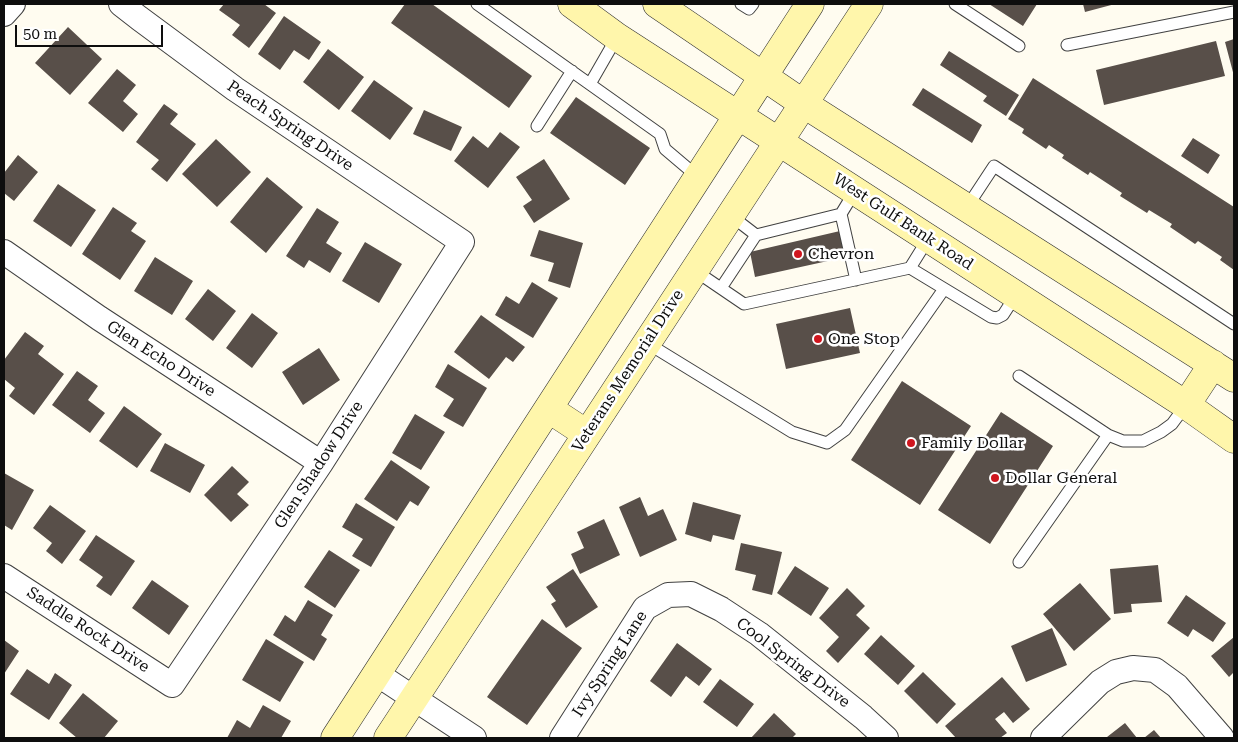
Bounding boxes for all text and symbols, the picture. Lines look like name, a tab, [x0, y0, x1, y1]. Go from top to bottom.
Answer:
scale bar	[18, 15, 165, 47]
text: 50 m	[23, 25, 57, 43]
street label: Peach Spring Drive	[223, 77, 357, 175]
street label: West Gulf Bank Road	[829, 170, 977, 274]
place label: Chevron	[808, 244, 874, 264]
marker: Chevron	[792, 248, 804, 260]
street label: Veterans Memorial Drive	[568, 286, 688, 456]
street label: Glen Echo Drive	[103, 317, 219, 401]
place label: One Stop	[828, 329, 900, 349]
marker: One Stop	[812, 333, 824, 345]
street label: Glen Shadow Drive	[271, 398, 367, 532]
place label: Family Dollar	[921, 433, 1024, 453]
marker: Family Dollar	[905, 437, 917, 449]
place label: Dollar General	[1005, 468, 1117, 488]
marker: Dollar General	[989, 472, 1001, 484]
street label: Saddle Rock Drive	[23, 583, 153, 677]
street label: Ivy Spring Lane	[569, 607, 651, 721]
street label: Cool Spring Drive	[732, 614, 854, 712]

